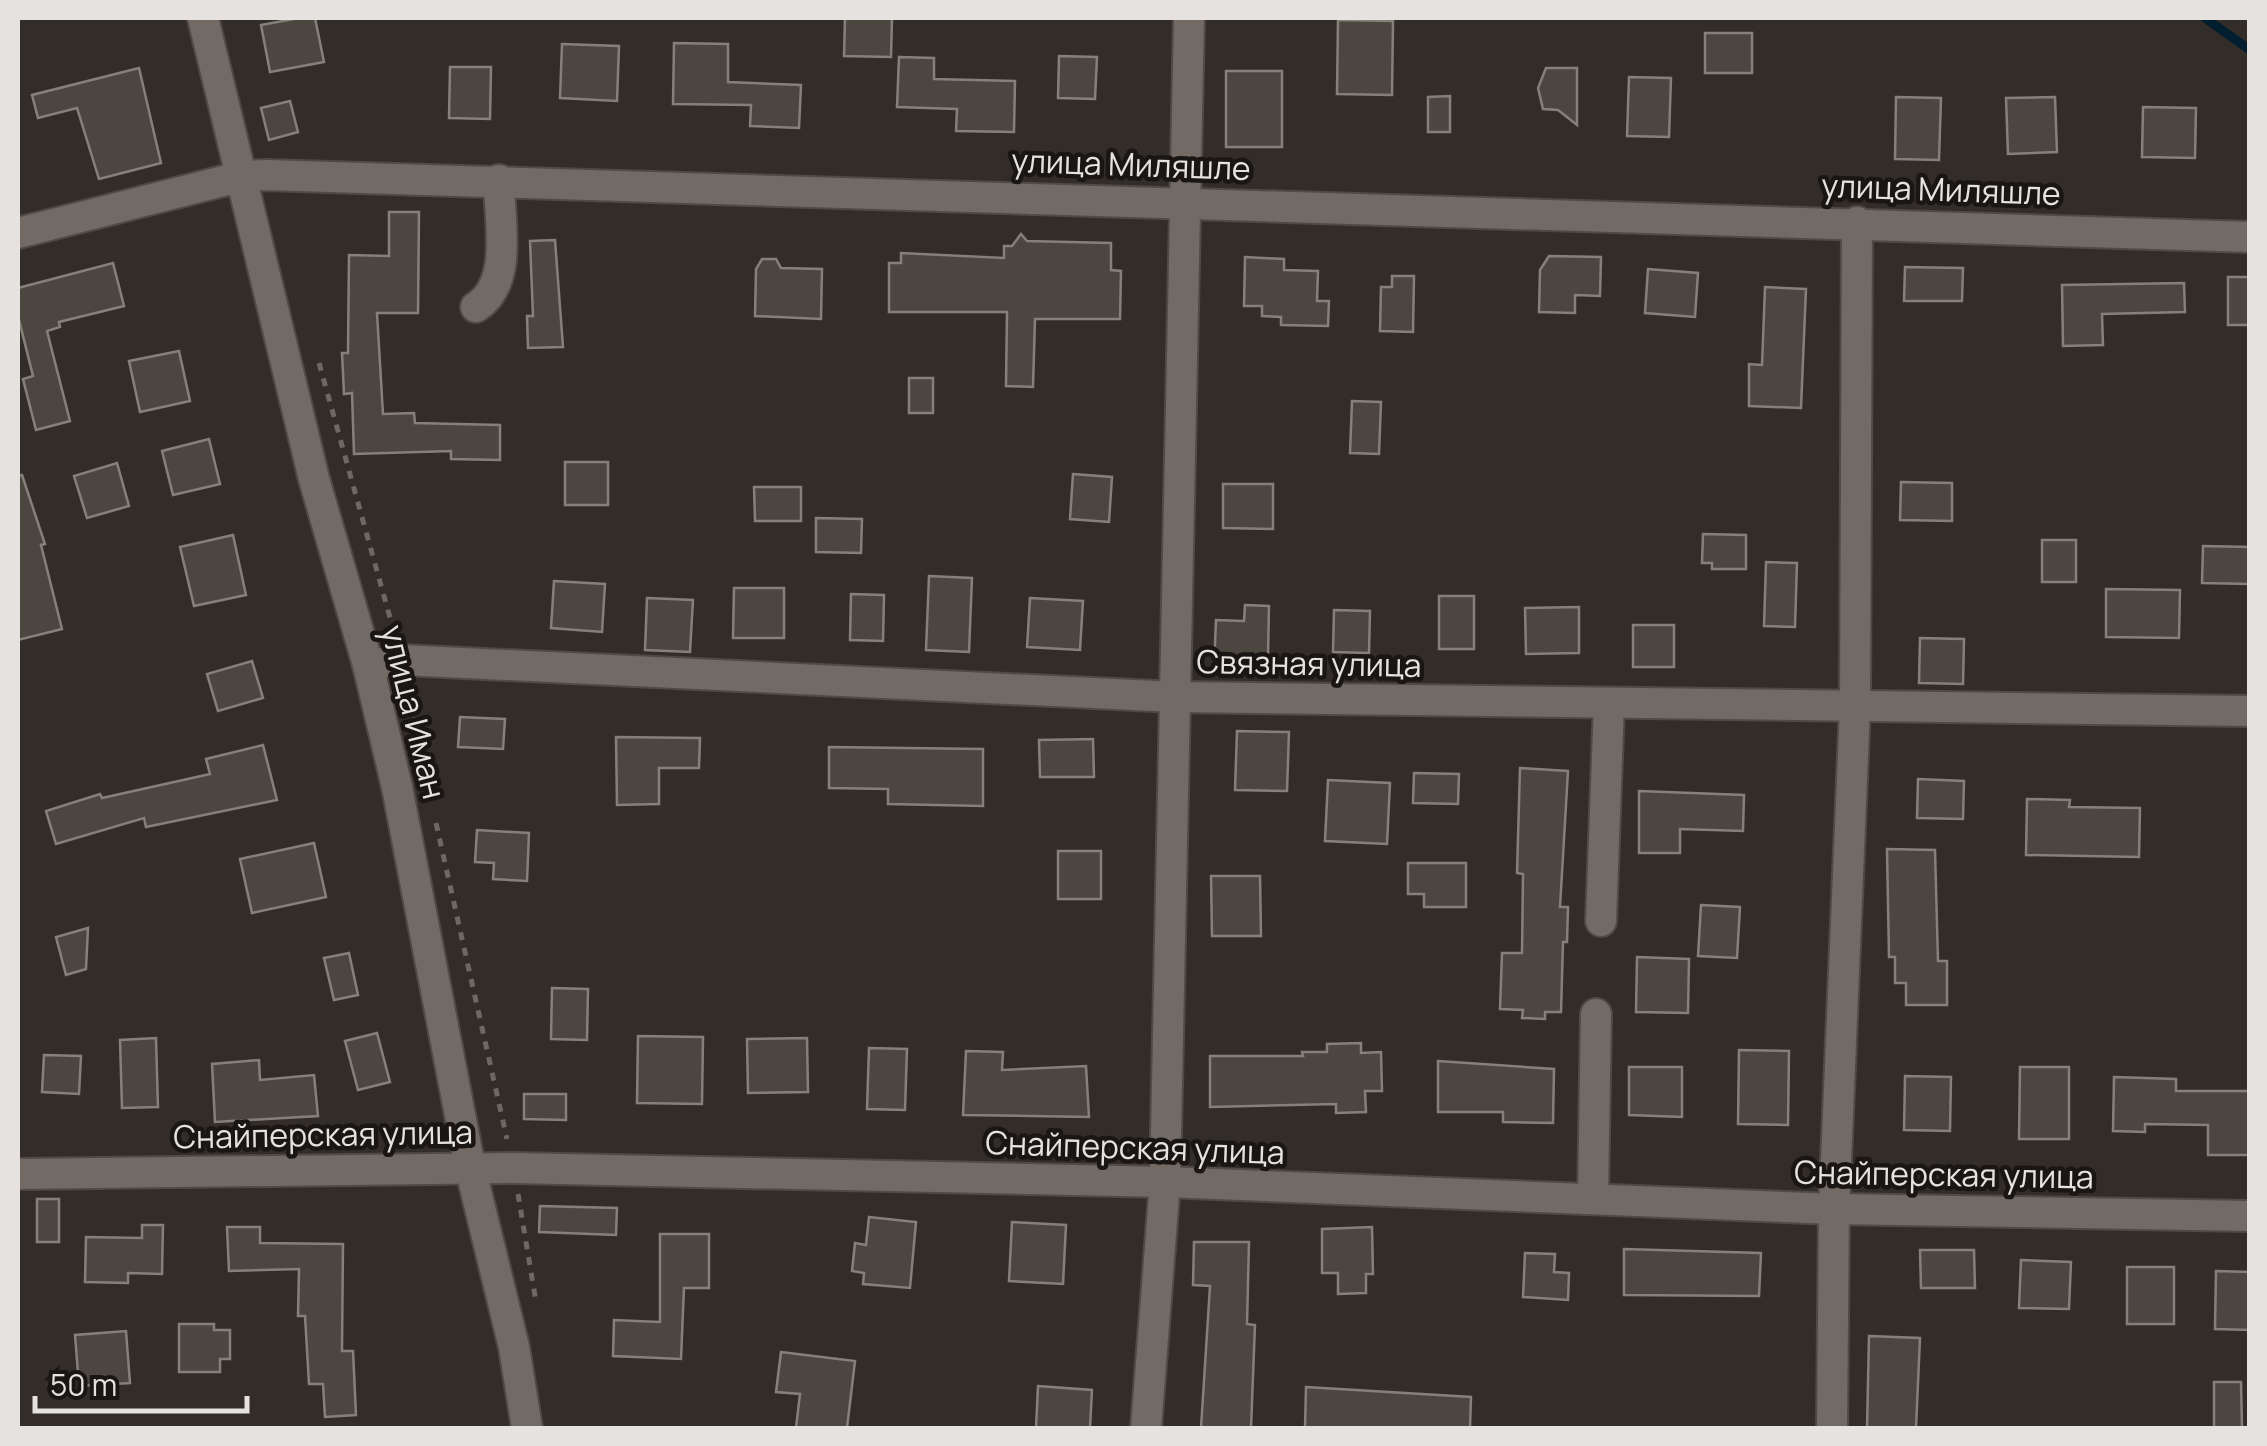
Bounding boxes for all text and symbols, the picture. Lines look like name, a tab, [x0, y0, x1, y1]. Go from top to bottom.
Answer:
street label: улица Миляшле	[1011, 138, 1251, 190]
street label: улица Миляшле	[1821, 163, 2061, 215]
street label: улица Иман	[371, 620, 457, 803]
street label: Связная улица	[1196, 639, 1422, 687]
street label: Снайперская улица	[173, 1109, 473, 1159]
street label: Снайперская улица	[985, 1120, 1285, 1174]
street label: Снайперская улица	[1794, 1149, 2094, 1199]
scale bar	[35, 1351, 248, 1413]
text: 50 m	[50, 1364, 117, 1405]

